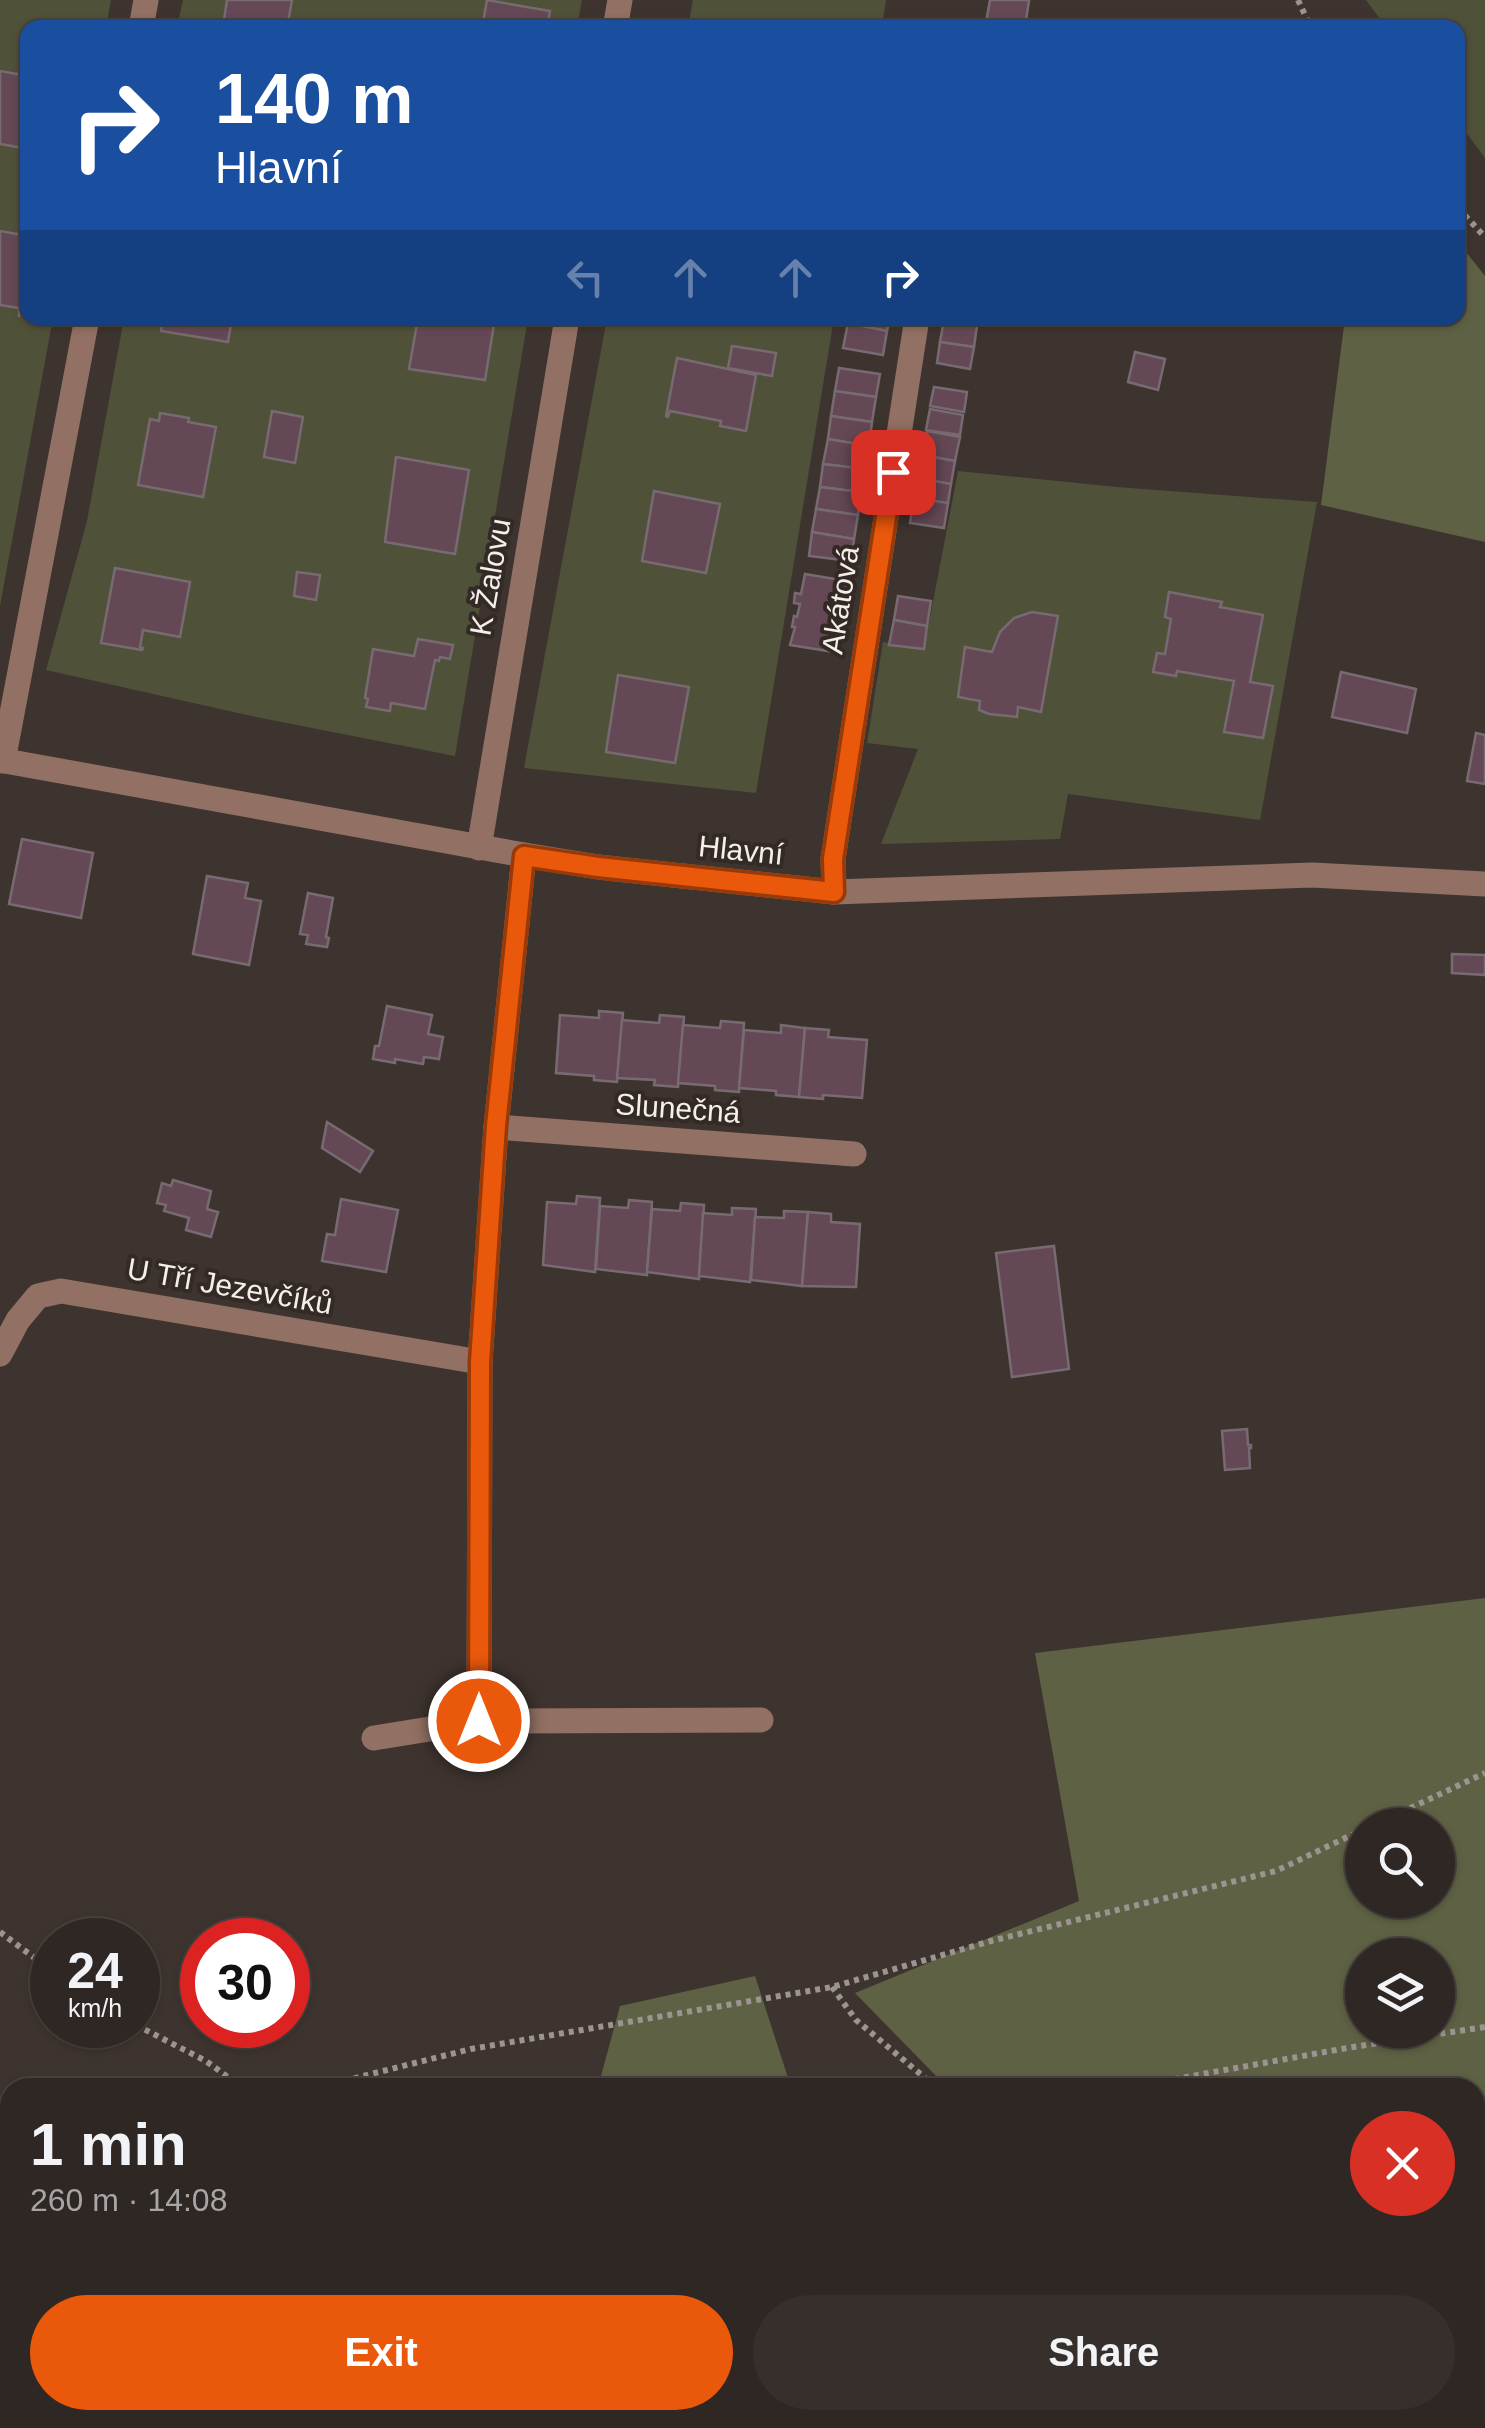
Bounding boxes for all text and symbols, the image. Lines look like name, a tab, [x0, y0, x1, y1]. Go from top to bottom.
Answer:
icon: right	[50, 60, 180, 190]
text: 140 m	[215, 60, 413, 138]
text: Hlavní	[215, 142, 343, 193]
icon: left	[558, 250, 613, 305]
icon: ahead	[663, 250, 718, 305]
icon: ahead	[768, 250, 823, 305]
icon: right	[873, 250, 928, 305]
pin	[851, 430, 936, 515]
icon: arrive	[866, 445, 921, 500]
street label: K Žalovu	[463, 516, 517, 638]
street label: Akátová	[815, 544, 865, 656]
street label: Hlavní	[697, 829, 786, 871]
street label: Slunečná	[614, 1087, 742, 1129]
street label: U Tří Jezevčíků	[125, 1252, 335, 1320]
position arrow	[427, 1669, 531, 1773]
map controls	[1345, 1808, 1455, 2048]
button: search	[1345, 1808, 1455, 1918]
speed limit sign: 30	[180, 1918, 310, 2048]
button: layers	[1345, 1938, 1455, 2048]
text: 24	[67, 1943, 123, 1999]
text: km/h	[68, 1994, 122, 2022]
text: 1 min	[30, 2111, 187, 2178]
button: close	[1350, 2111, 1455, 2216]
text: 260 m · 14:08	[30, 2182, 227, 2218]
button: Exit	[30, 2295, 733, 2410]
button: Share	[753, 2295, 1455, 2410]

